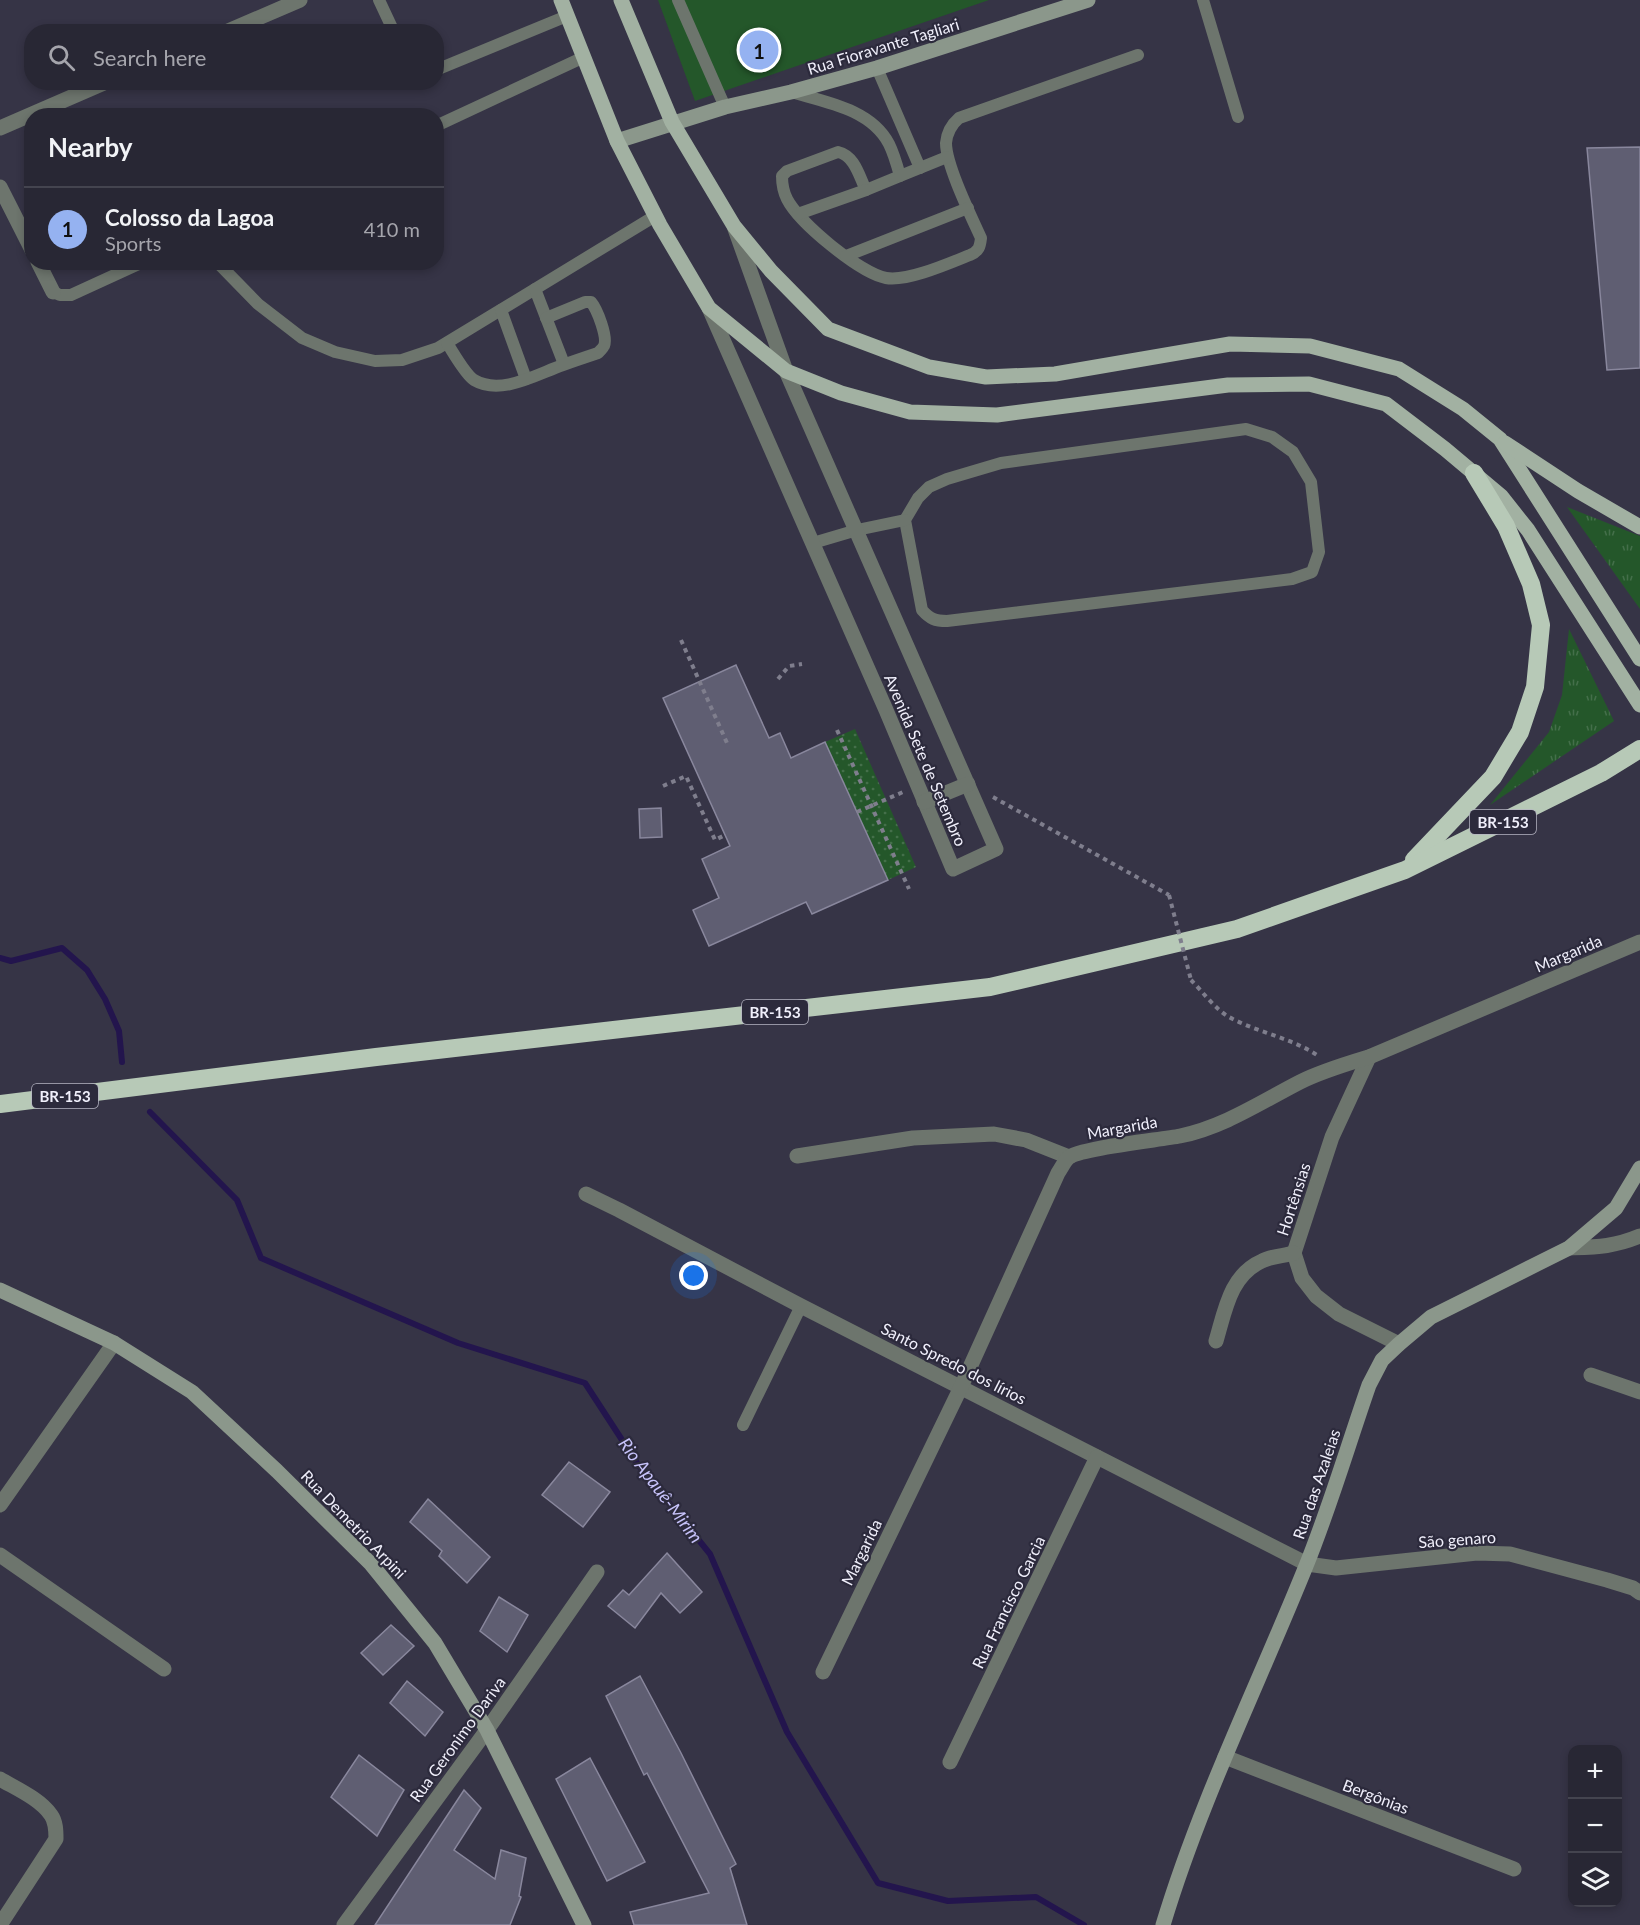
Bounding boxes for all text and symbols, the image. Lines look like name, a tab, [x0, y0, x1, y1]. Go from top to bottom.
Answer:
street label: Rua Fioravante Tagliari	[805, 14, 961, 78]
search box	[24, 24, 444, 90]
pin: 1	[740, 28, 778, 72]
icon: search	[45, 41, 78, 74]
text: Search here	[93, 44, 206, 71]
text: Nearby	[48, 131, 133, 163]
text: Colosso da Lagoa	[105, 204, 274, 231]
text: 1	[62, 217, 73, 241]
text: 410 m	[364, 217, 420, 241]
text: Sports	[105, 231, 161, 255]
street label: Avenida Sete de Setembro	[881, 671, 971, 849]
road number: BR-153	[1470, 810, 1536, 834]
street label: Margarida	[1532, 930, 1604, 976]
road number: BR-153	[742, 1000, 808, 1024]
road number: BR-153	[32, 1084, 98, 1108]
street label: Margarida	[1085, 1111, 1159, 1143]
street label: Hortênsias	[1272, 1160, 1314, 1238]
your location	[679, 1261, 708, 1290]
street label: Santo Spredo dos lírios	[878, 1318, 1030, 1408]
street label: Rua das Azaleias	[1288, 1426, 1344, 1541]
water label: Rio Apauê-Mirim	[614, 1433, 708, 1547]
street label: Rua Demetrio Arpini	[298, 1466, 410, 1582]
street label: Margarida	[837, 1516, 885, 1588]
street label: São genaro	[1418, 1527, 1496, 1551]
street label: Rua Francisco Garcia	[968, 1533, 1048, 1671]
street label: Rua Geronimo Dariva	[405, 1673, 509, 1805]
map controls	[1568, 1745, 1622, 1907]
button: +	[1568, 1745, 1622, 1799]
street label: Bergônias	[1340, 1775, 1412, 1817]
button: −	[1568, 1799, 1622, 1853]
button: layers	[1568, 1853, 1622, 1907]

